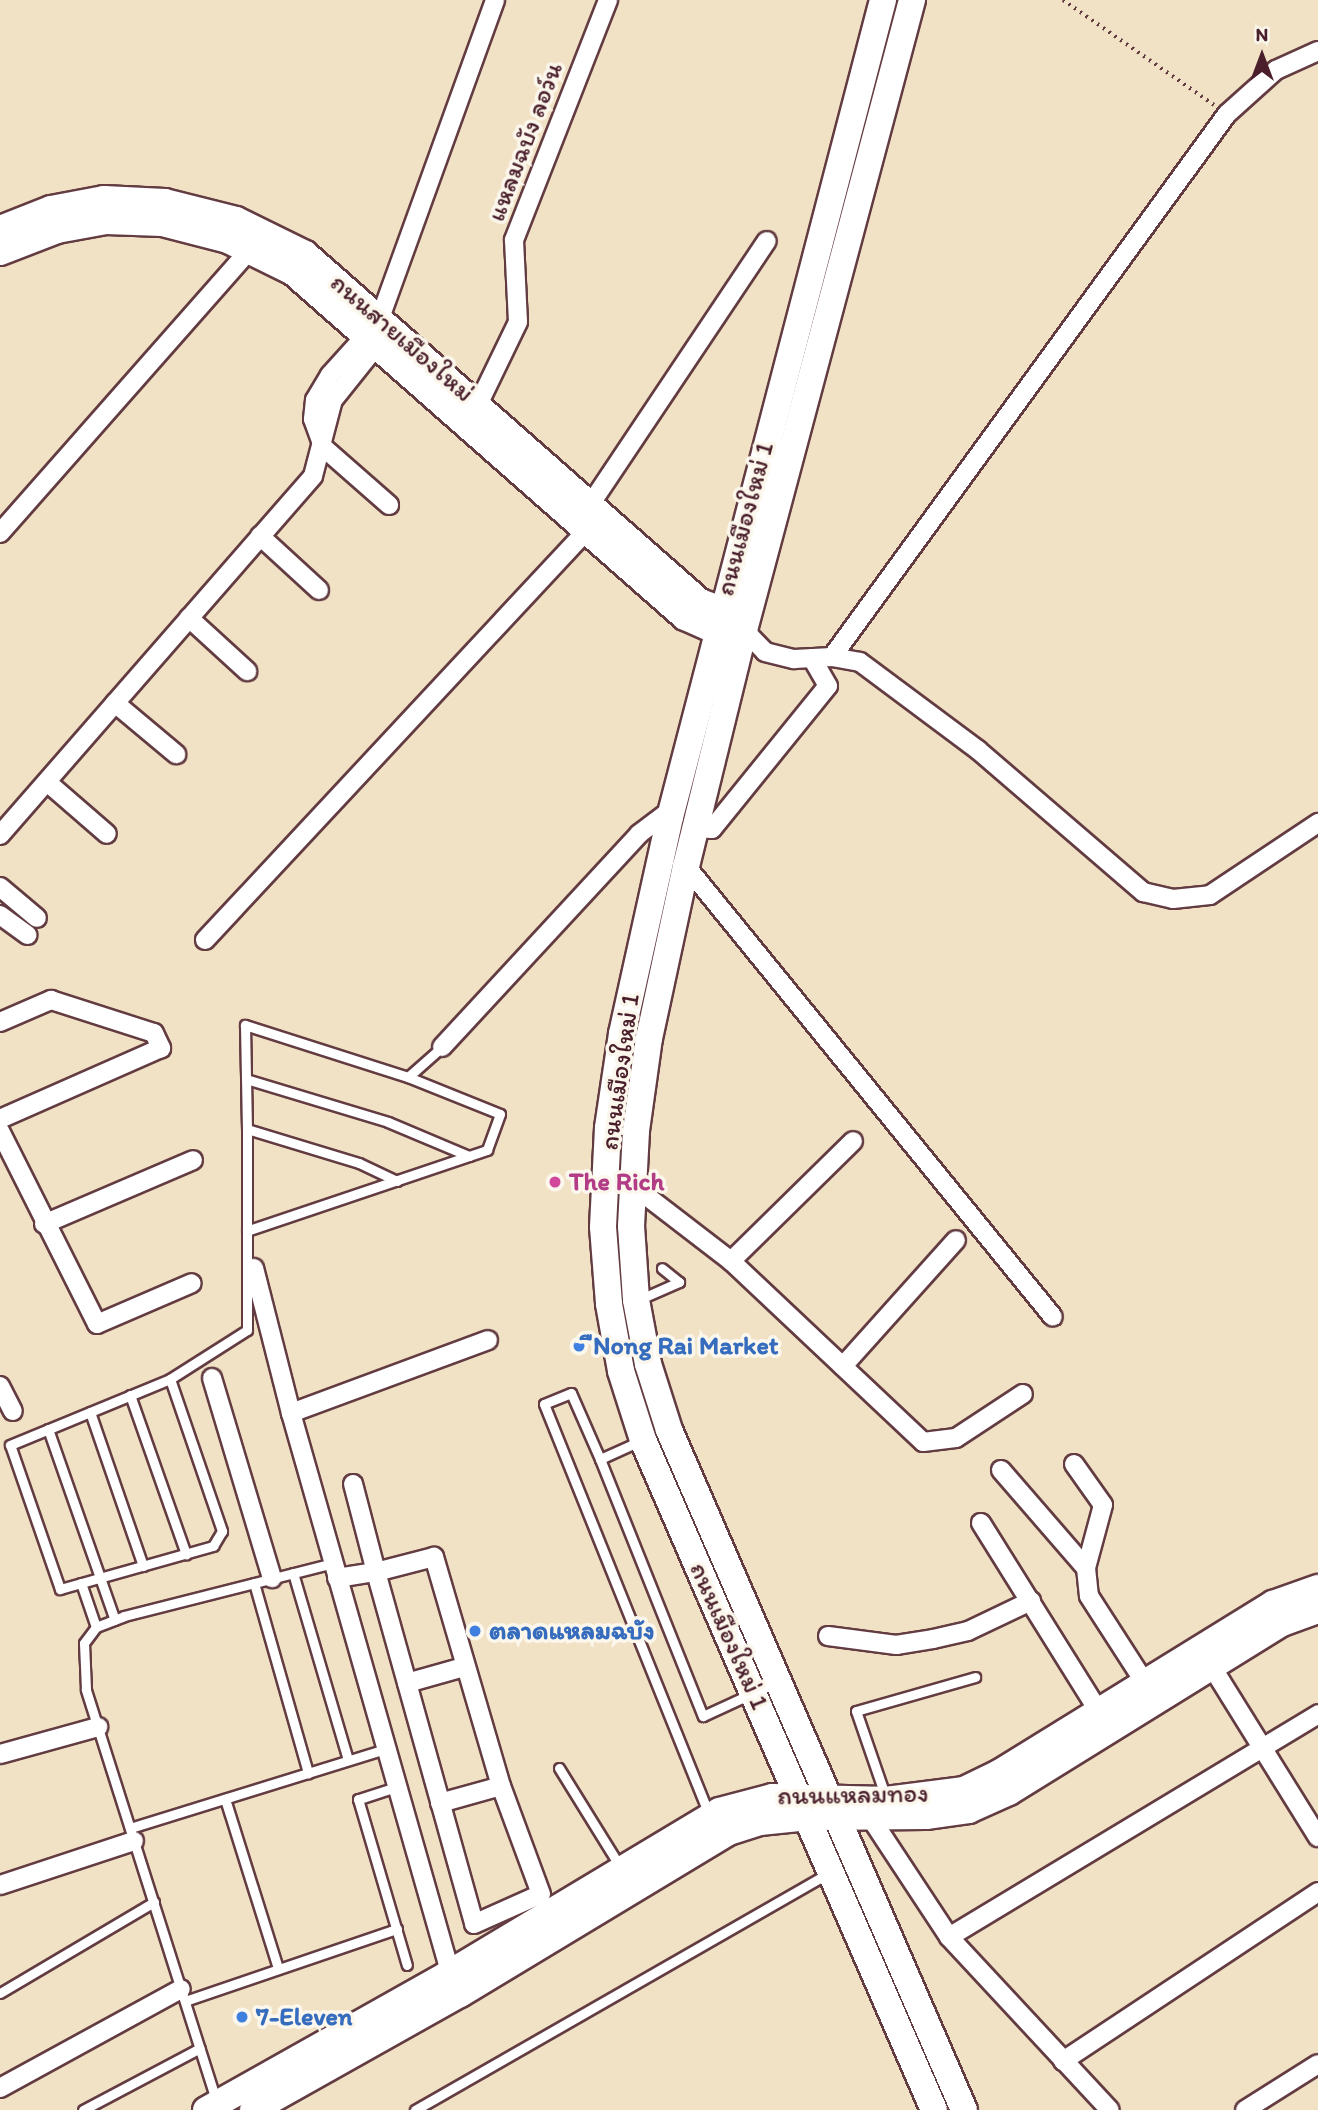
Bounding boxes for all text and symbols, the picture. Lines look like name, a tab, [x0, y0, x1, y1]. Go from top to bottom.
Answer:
north arrow	[1227, 21, 1297, 91]
text: N	[1256, 23, 1268, 46]
street label: แหลมฉบัง ลอว์น	[480, 58, 570, 226]
street label: ถนนสายเมืองใหม่	[324, 267, 480, 409]
street label: ถนนเมืองใหม่ 1	[710, 439, 780, 599]
street label: ถนนเมืองใหม่ 1	[594, 992, 646, 1152]
place label: The Rich	[569, 1166, 664, 1198]
marker: The Rich	[547, 1174, 563, 1190]
place label: ืNong Rai Market	[593, 1330, 779, 1362]
marker: ืNong Rai Market	[571, 1338, 587, 1354]
street label: ถนนเมืองใหม่ 1	[683, 1558, 775, 1714]
place label: ตลาดแหลมฉบัง	[489, 1615, 655, 1647]
marker: ตลาดแหลมฉบัง	[467, 1623, 483, 1639]
street label: ถนนแหลมทอง	[777, 1778, 929, 1812]
place label: 7-Eleven	[256, 2001, 353, 2033]
marker: 7-Eleven	[234, 2009, 250, 2025]

